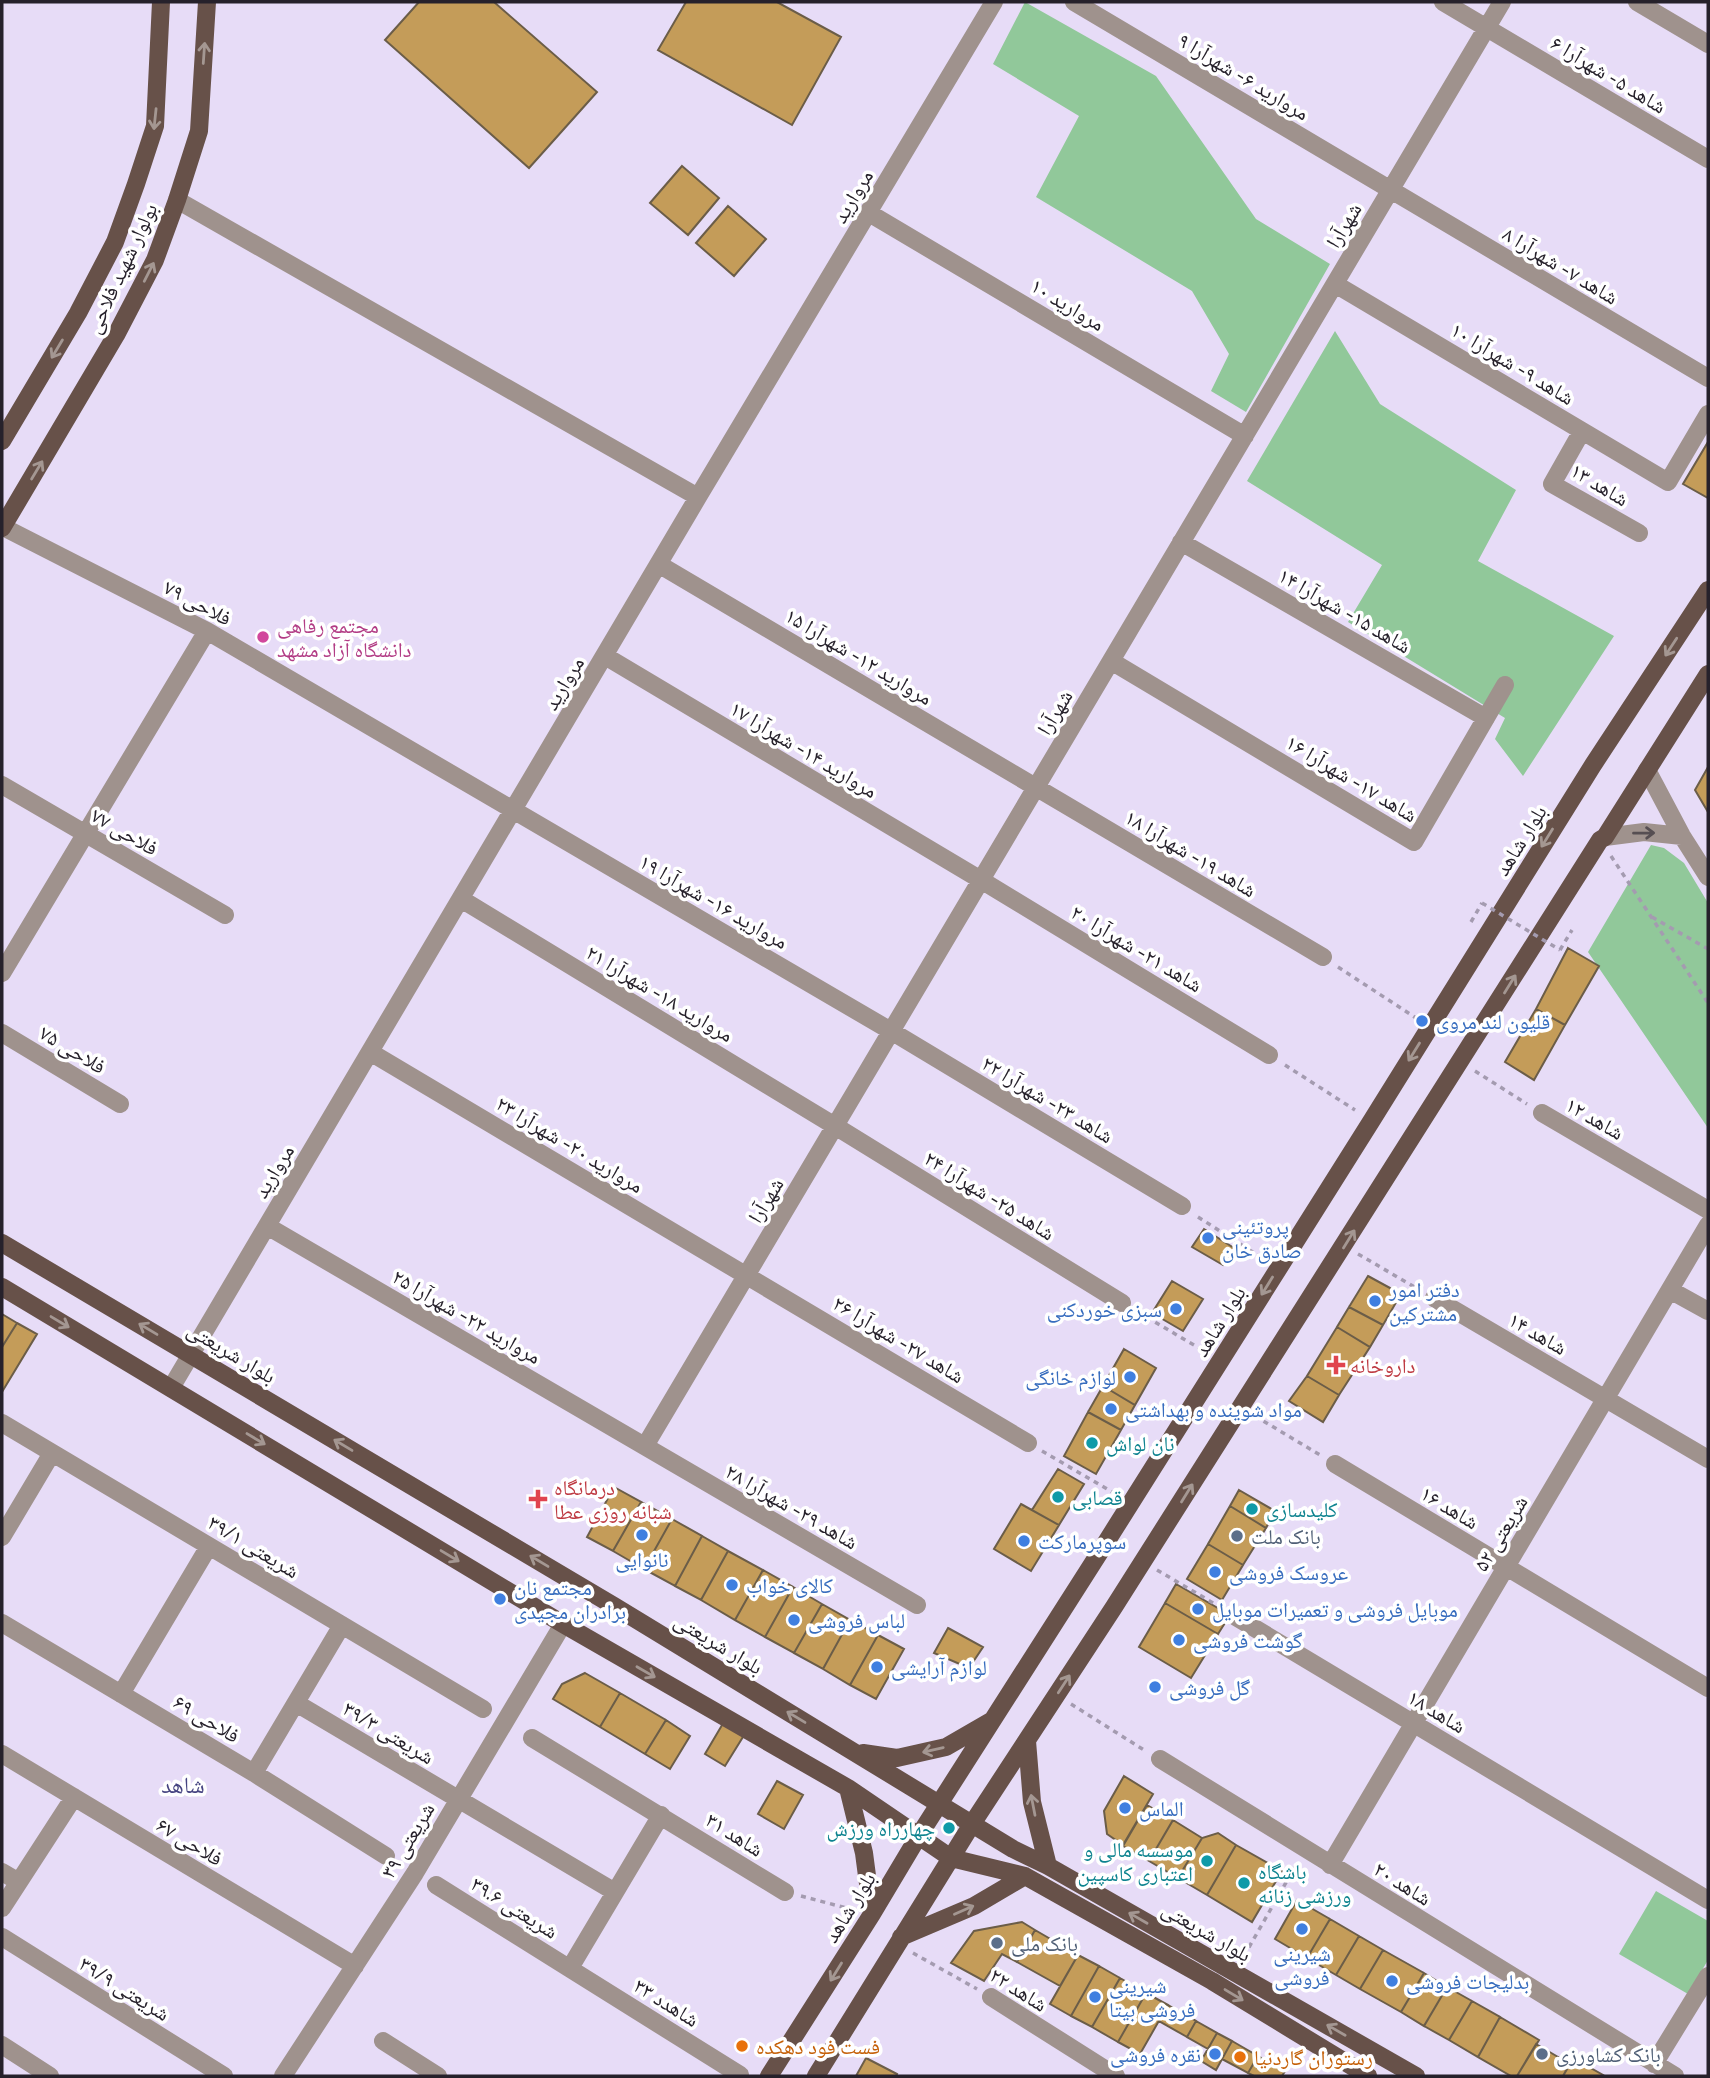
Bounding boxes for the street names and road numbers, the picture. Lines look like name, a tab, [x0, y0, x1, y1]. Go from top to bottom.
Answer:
street label: مروارید ۶- شهرآرا ۹	[1172, 24, 1316, 128]
street label: شاهد ۵- شهرآرا ۶	[1545, 27, 1673, 121]
street label: مروارید	[823, 163, 881, 229]
street label: شهرآرا	[1317, 196, 1369, 254]
street label: بولوار شهید فلاحی	[77, 197, 165, 339]
street label: شاهد ۷- شهرآرا ۸	[1497, 218, 1625, 312]
street label: مروارید ۱۰	[1025, 269, 1111, 339]
street label: شاهد ۹- شهرآرا ۱۰	[1445, 313, 1581, 413]
street label: شاهد ۱۳	[1565, 454, 1635, 514]
street label: شاهد ۱۵- شهرآرا ۱۴	[1273, 559, 1417, 661]
street label: فلاحی ۷۹	[158, 571, 238, 633]
street label: مروارید ۱۲- شهرآرا ۱۵	[779, 599, 939, 713]
street label: مروارید	[534, 650, 592, 716]
street label: شهرآرا	[1028, 683, 1080, 741]
street label: مروارید ۱۴- شهرآرا ۱۷	[724, 692, 884, 806]
street label: شاهد ۱۷- شهرآرا ۱۶	[1280, 726, 1424, 830]
street label: بلوار شاهد	[1486, 798, 1554, 882]
street label: فلاحی ۷۷	[85, 799, 165, 863]
street label: شاهد ۱۹- شهرآرا ۱۸	[1119, 801, 1263, 905]
street label: مروارید ۱۶- شهرآرا ۱۹	[634, 845, 794, 957]
street label: شاهد ۲۱- شهرآرا ۲۰	[1065, 896, 1209, 1000]
street label: مروارید ۱۸- شهرآرا ۲۱	[580, 936, 740, 1050]
street label: فلاحی ۷۵	[34, 1017, 112, 1081]
street label: شاهد ۲۳- شهرآرا ۲۲	[976, 1047, 1120, 1151]
street label: مروارید ۲۰- شهرآرا ۲۳	[490, 1087, 650, 1201]
street label: شاهد ۱۲	[1560, 1088, 1630, 1148]
street label: مروارید	[244, 1138, 302, 1204]
street label: شاهد ۲۵- شهرآرا ۲۴	[918, 1142, 1062, 1248]
street label: شهرآرا	[739, 1171, 791, 1229]
street label: مروارید ۲۲- شهرآرا ۲۵	[387, 1260, 547, 1372]
street label: بلوار شاهد	[1185, 1279, 1253, 1363]
street label: شاهد ۲۷- شهرآرا ۲۶	[827, 1287, 971, 1391]
street label: شاهد ۱۴	[1503, 1303, 1573, 1363]
street label: بلوار شریعتی	[181, 1313, 283, 1391]
street label: شاهد ۲۹- شهرآرا ۲۸	[720, 1455, 864, 1557]
street label: شاهد ۱۶	[1415, 1477, 1485, 1537]
street label: شریعتی ۵۲	[1465, 1489, 1535, 1577]
street label: شریعتی ۳۹/۱	[202, 1506, 306, 1586]
street label: بلوار شریعتی	[668, 1604, 770, 1682]
street label: شاهد ۱۸	[1402, 1681, 1472, 1741]
street label: فلاحی ۶۹	[168, 1686, 246, 1750]
street label: شریعتی ۳۹/۳	[337, 1692, 441, 1772]
street label: شریعتی ۳۹	[372, 1796, 442, 1884]
street label: شاهد ۳۱	[700, 1804, 770, 1864]
street label: فلاحی ۶۷	[151, 1809, 229, 1873]
street label: شاهد ۲۰	[1368, 1853, 1438, 1913]
street label: بلوار شاهد	[815, 1865, 883, 1949]
street label: شریعتی ۳۹.۶	[465, 1868, 565, 1946]
street label: بلوار شریعتی	[1156, 1892, 1258, 1970]
street label: شریعتی ۳۹/۹	[73, 1947, 177, 2029]
street label: شاهد ۲۲	[984, 1959, 1054, 2019]
street label: شاهدد ۳۳	[628, 1969, 706, 2035]

